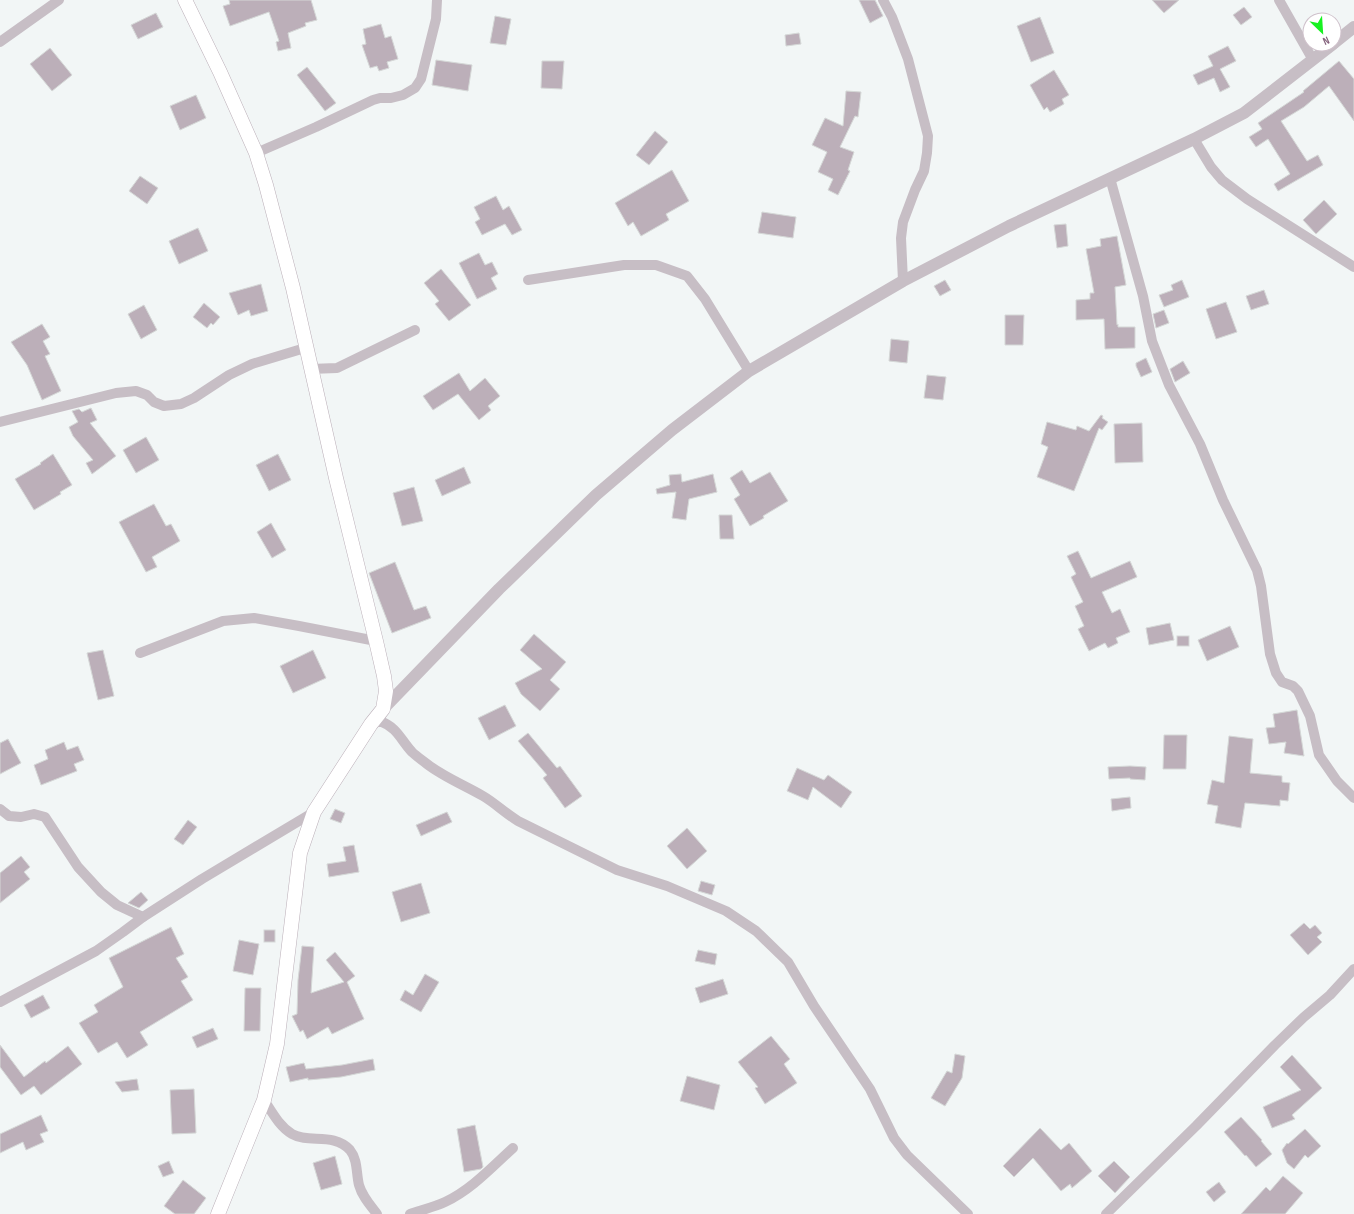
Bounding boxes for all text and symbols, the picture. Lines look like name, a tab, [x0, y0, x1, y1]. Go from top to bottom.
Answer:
north arrow	[1302, 12, 1342, 52]
text: N	[1320, 33, 1331, 48]

